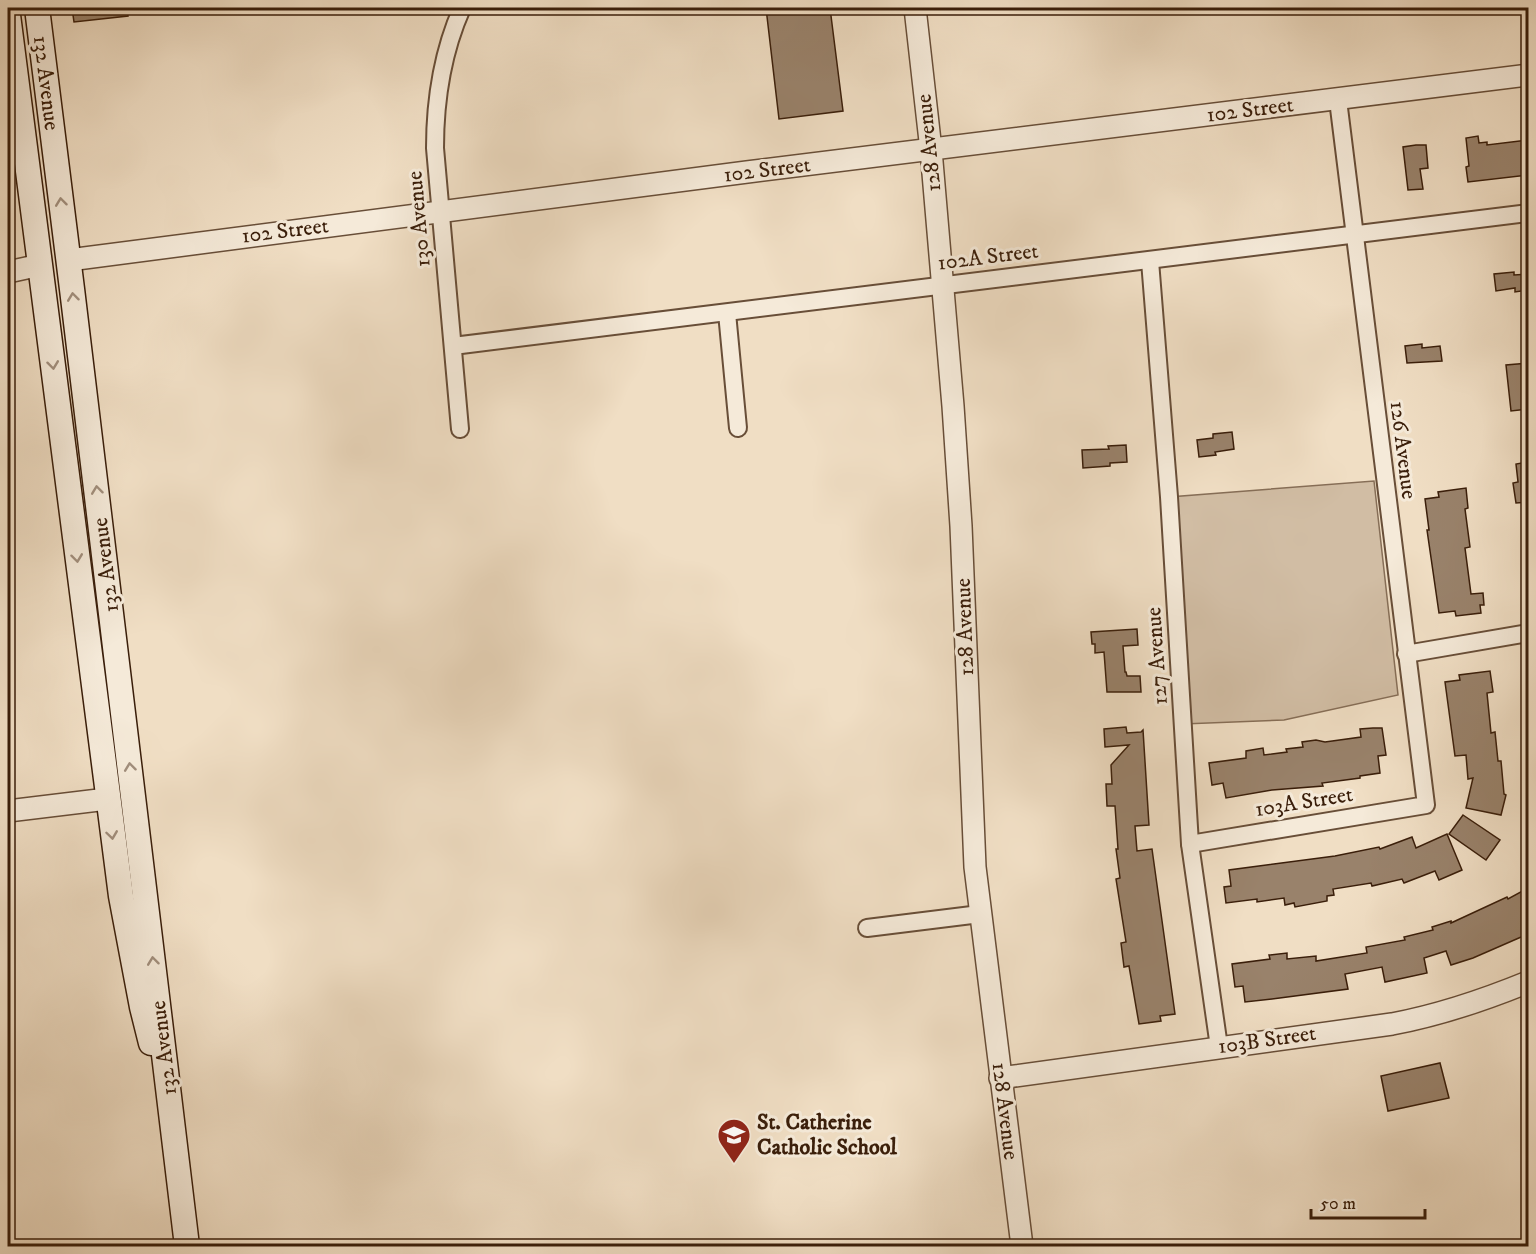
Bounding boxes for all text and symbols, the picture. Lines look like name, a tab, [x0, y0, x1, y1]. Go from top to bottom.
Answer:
street label: 132 Avenue	[27, 34, 65, 132]
street label: 102 Street	[1205, 91, 1295, 129]
street label: 128 Avenue	[910, 93, 948, 193]
street label: 102 Street	[722, 151, 812, 189]
street label: 130 Avenue	[401, 170, 437, 268]
one-way arrow	[56, 197, 68, 206]
street label: 102 Street	[240, 212, 330, 250]
street label: 102A Street	[936, 237, 1040, 277]
one-way arrow	[68, 292, 80, 301]
one-way arrow	[46, 360, 58, 369]
street label: 126 Avenue	[1384, 399, 1422, 501]
one-way arrow	[91, 486, 103, 495]
street label: 132 Avenue	[87, 516, 125, 614]
one-way arrow	[70, 554, 83, 563]
street label: 128 Avenue	[950, 578, 980, 676]
street label: 127 Avenue	[1140, 606, 1174, 706]
one-way arrow	[124, 763, 137, 772]
street label: 103A Street	[1253, 781, 1355, 823]
one-way arrow	[106, 830, 118, 840]
one-way arrow	[148, 956, 160, 965]
street label: 132 Avenue	[145, 999, 183, 1097]
street label: 103B Street	[1216, 1020, 1318, 1060]
street label: 128 Avenue	[986, 1061, 1024, 1161]
place label: St. Catherine Catholic School	[757, 1109, 897, 1161]
school or university icon: St. Catherine Catholic School	[716, 1117, 752, 1164]
scale bar	[1311, 1182, 1425, 1220]
text: 50 m	[1320, 1193, 1356, 1215]

